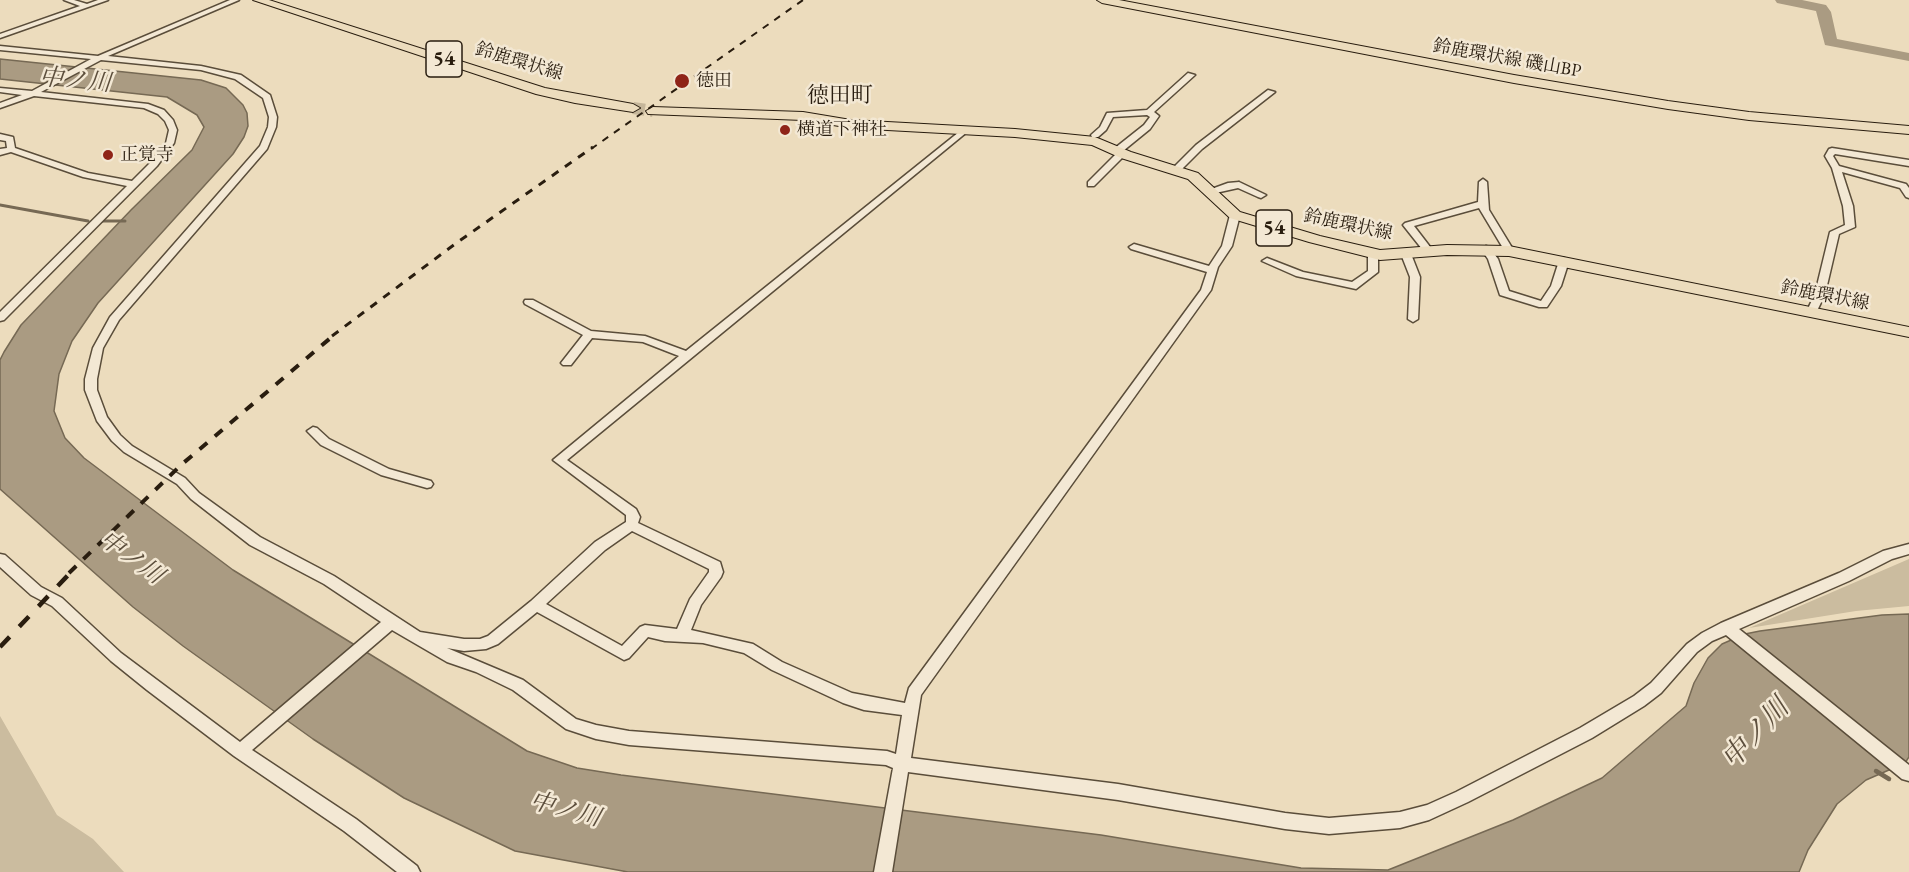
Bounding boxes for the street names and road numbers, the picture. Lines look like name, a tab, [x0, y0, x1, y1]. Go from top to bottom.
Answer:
street label: 鈴鹿環状線 磯山BP	[1431, 35, 1583, 83]
street label: 鈴鹿環状線	[473, 39, 565, 85]
road number: 54	[426, 41, 462, 77]
street label: 鈴鹿環状線	[1302, 205, 1394, 245]
road number: 54	[1256, 210, 1292, 246]
street label: 鈴鹿環状線	[1779, 277, 1871, 315]

